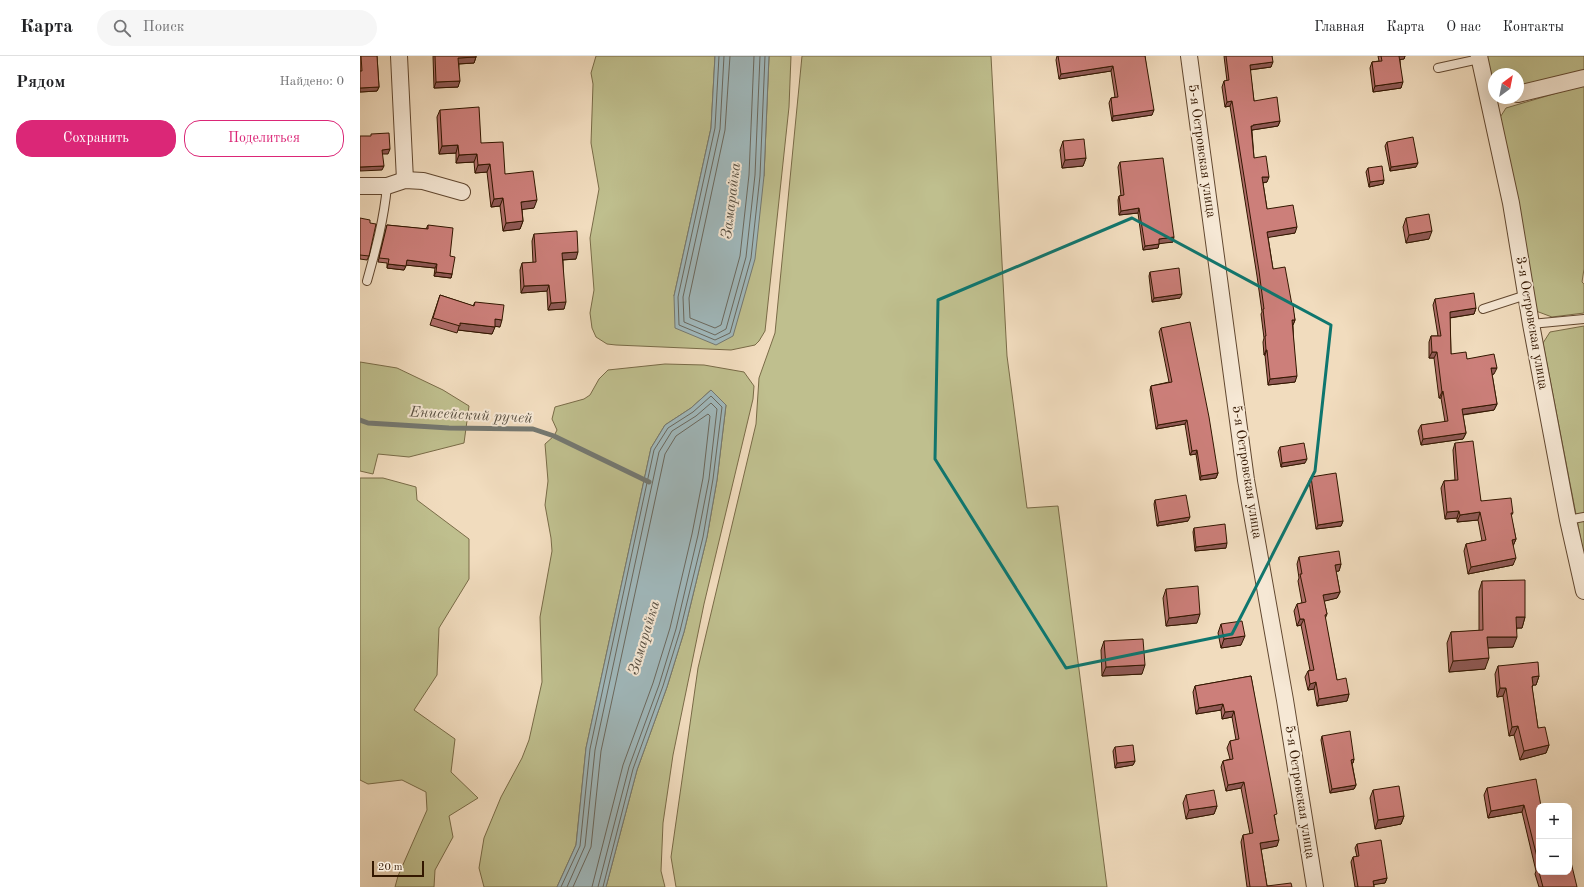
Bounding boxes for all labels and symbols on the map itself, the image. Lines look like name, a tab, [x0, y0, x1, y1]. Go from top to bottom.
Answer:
north arrow	[1488, 68, 1524, 104]
street label: 5-я Островская улица	[1186, 83, 1218, 219]
water label: Замарайка	[719, 162, 744, 240]
street label: 3-я Островская улица	[1513, 255, 1551, 391]
street label: 5-я Островская улица	[1230, 404, 1264, 540]
water label: Енисейский ручей	[408, 405, 533, 427]
water label: Замарайка	[626, 599, 663, 677]
street label: 5-я Островская улица	[1283, 724, 1317, 860]
scale bar	[372, 859, 424, 878]

